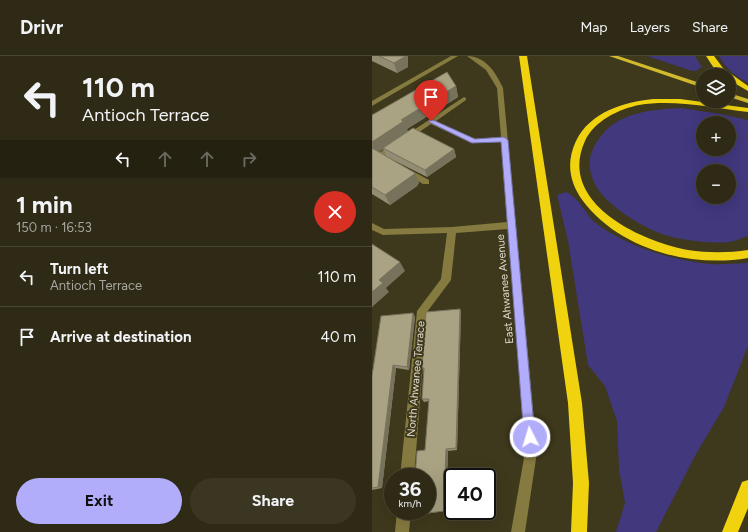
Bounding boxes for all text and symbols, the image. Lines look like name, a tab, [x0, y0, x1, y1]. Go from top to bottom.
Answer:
text: Drivr	[20, 16, 63, 39]
text: Map	[580, 19, 608, 36]
text: Layers	[630, 19, 670, 36]
text: Share	[692, 19, 728, 36]
map controls	[696, 68, 736, 204]
button: layers	[696, 68, 736, 108]
text: 110 m	[82, 70, 155, 104]
icon: left	[16, 72, 68, 124]
pin	[414, 80, 448, 121]
icon: arrive	[420, 86, 442, 108]
text: Antioch Terrace	[82, 104, 209, 126]
button: +	[696, 116, 736, 156]
icon: left	[112, 148, 134, 170]
icon: ahead	[154, 148, 176, 170]
icon: ahead	[196, 148, 218, 170]
icon: right	[238, 148, 260, 170]
button: −	[696, 164, 736, 204]
text: 1 min	[16, 190, 73, 219]
button: close	[314, 191, 356, 233]
text: 150 m · 16:53	[16, 220, 92, 235]
street label: East Ahwanee Avenue	[494, 234, 516, 344]
text: Turn left	[50, 260, 108, 278]
icon: left	[16, 266, 38, 288]
text: 110 m	[318, 268, 356, 286]
text: Antioch Terrace	[50, 278, 142, 293]
street label: North Ahwanee Terrace	[404, 320, 428, 438]
icon: arrive	[16, 326, 38, 348]
text: Arrive at destination	[50, 328, 191, 346]
text: 40 m	[321, 328, 356, 346]
position arrow	[509, 416, 551, 458]
speed limit sign: 40	[444, 468, 496, 520]
text: 36	[399, 477, 421, 501]
button: Exit	[16, 478, 182, 524]
button: Share	[190, 478, 356, 524]
text: km/h	[399, 497, 421, 510]

